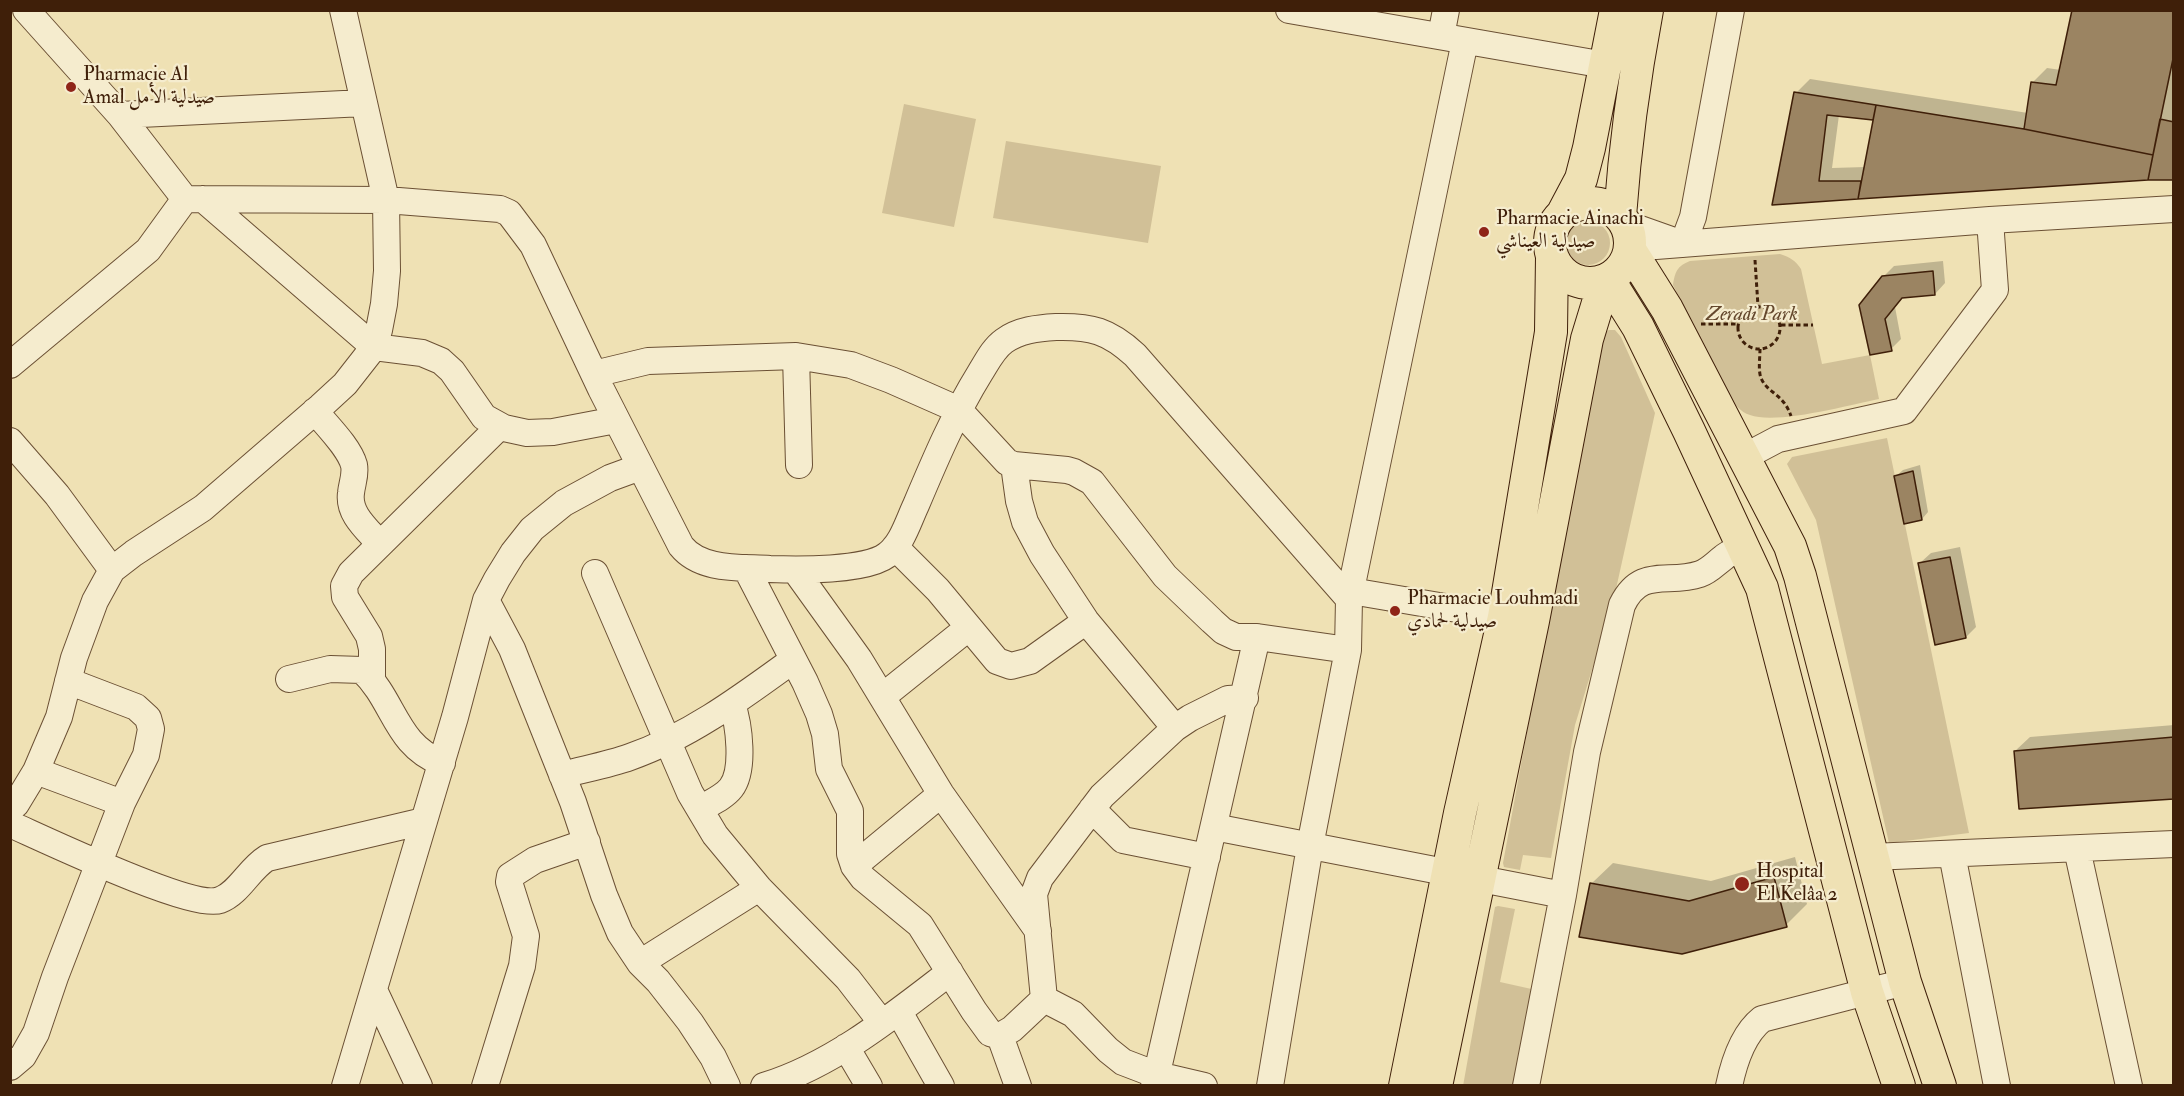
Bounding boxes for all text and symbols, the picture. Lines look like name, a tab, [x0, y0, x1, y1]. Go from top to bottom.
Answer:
place label: Pharmacie Al Amal صيدلية الأمل	[83, 64, 215, 111]
marker: Pharmacie Al Amal صيدلية الأمل	[64, 80, 78, 94]
place label: Pharmacie Ainachi صيدلية العيناشي	[1496, 208, 1644, 255]
marker: Pharmacie Ainachi صيدلية العيناشي	[1477, 225, 1491, 239]
park label: Zeradi Park	[1706, 304, 1798, 328]
place label: Pharmacie Louhmadi صيدلية لحمادي	[1407, 588, 1578, 635]
marker: Pharmacie Louhmadi صيدلية لحمادي	[1388, 604, 1402, 618]
place label: Hospital El Kelâa 2	[1756, 861, 1838, 908]
marker: Hospital El Kelâa 2	[1733, 875, 1751, 893]

